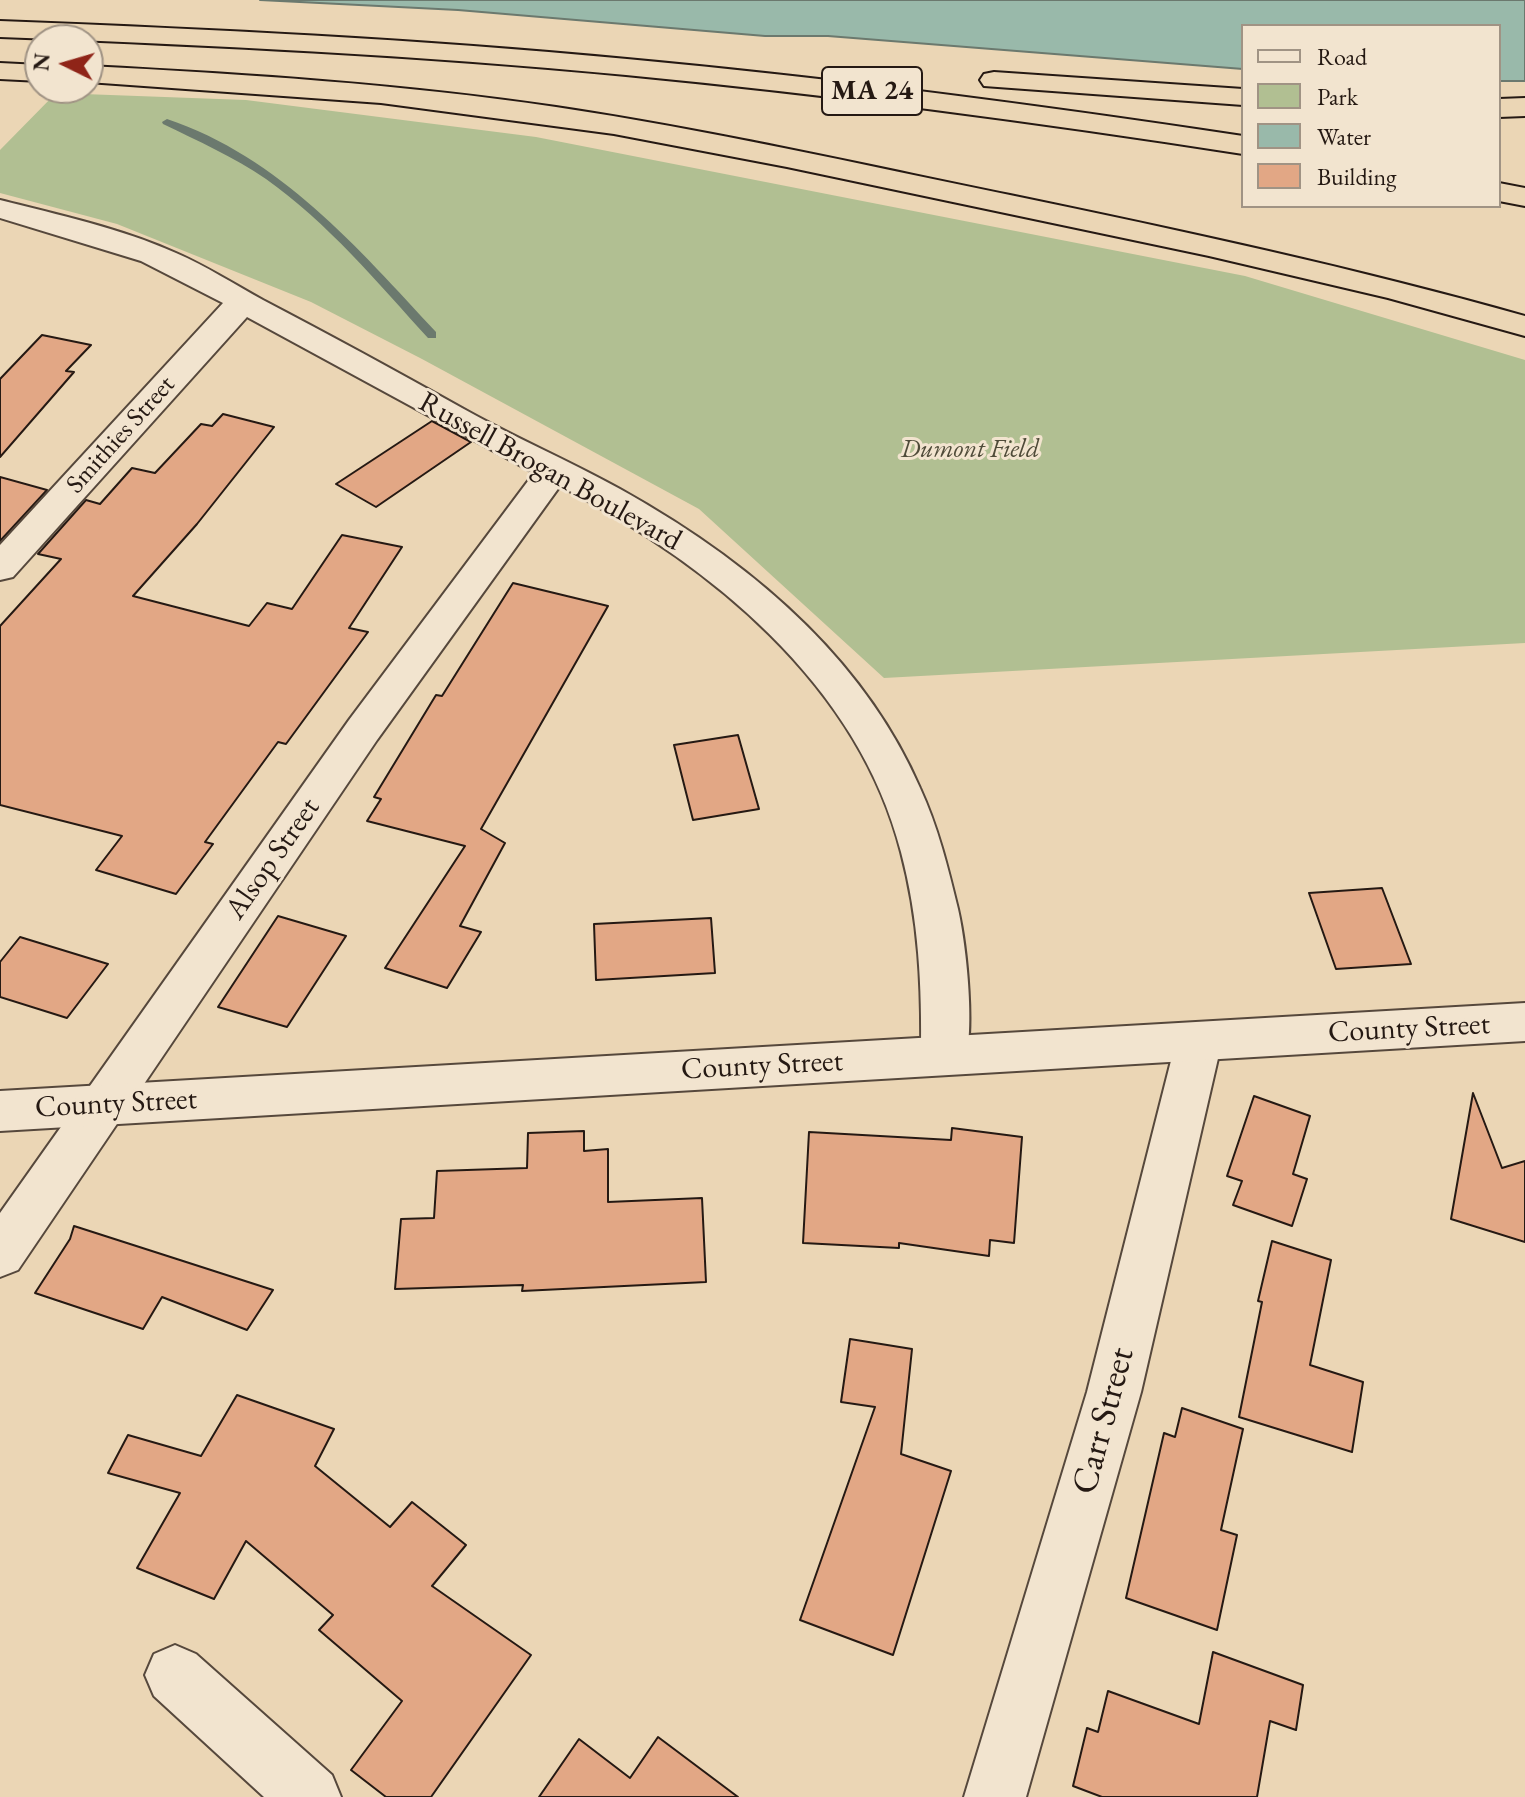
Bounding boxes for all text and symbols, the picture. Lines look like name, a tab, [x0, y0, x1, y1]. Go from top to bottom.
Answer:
north arrow	[24, 24, 104, 104]
legend	[1241, 24, 1501, 208]
text: Road	[1317, 41, 1367, 72]
text: N	[26, 52, 57, 72]
road number: MA 24	[822, 67, 922, 115]
text: Park	[1317, 81, 1358, 112]
text: Water	[1317, 121, 1371, 152]
text: Building	[1317, 161, 1397, 192]
street label: Smithies Street	[60, 370, 182, 500]
street label: Russell Brogan Boulevard	[412, 385, 688, 559]
park label: Dumont Field	[901, 434, 1039, 466]
street label: Alsop Street	[218, 791, 328, 927]
street label: County Street	[1327, 1007, 1491, 1051]
street label: County Street	[680, 1044, 844, 1088]
street label: County Street	[34, 1082, 198, 1126]
street label: Carr Street	[1064, 1343, 1144, 1499]

